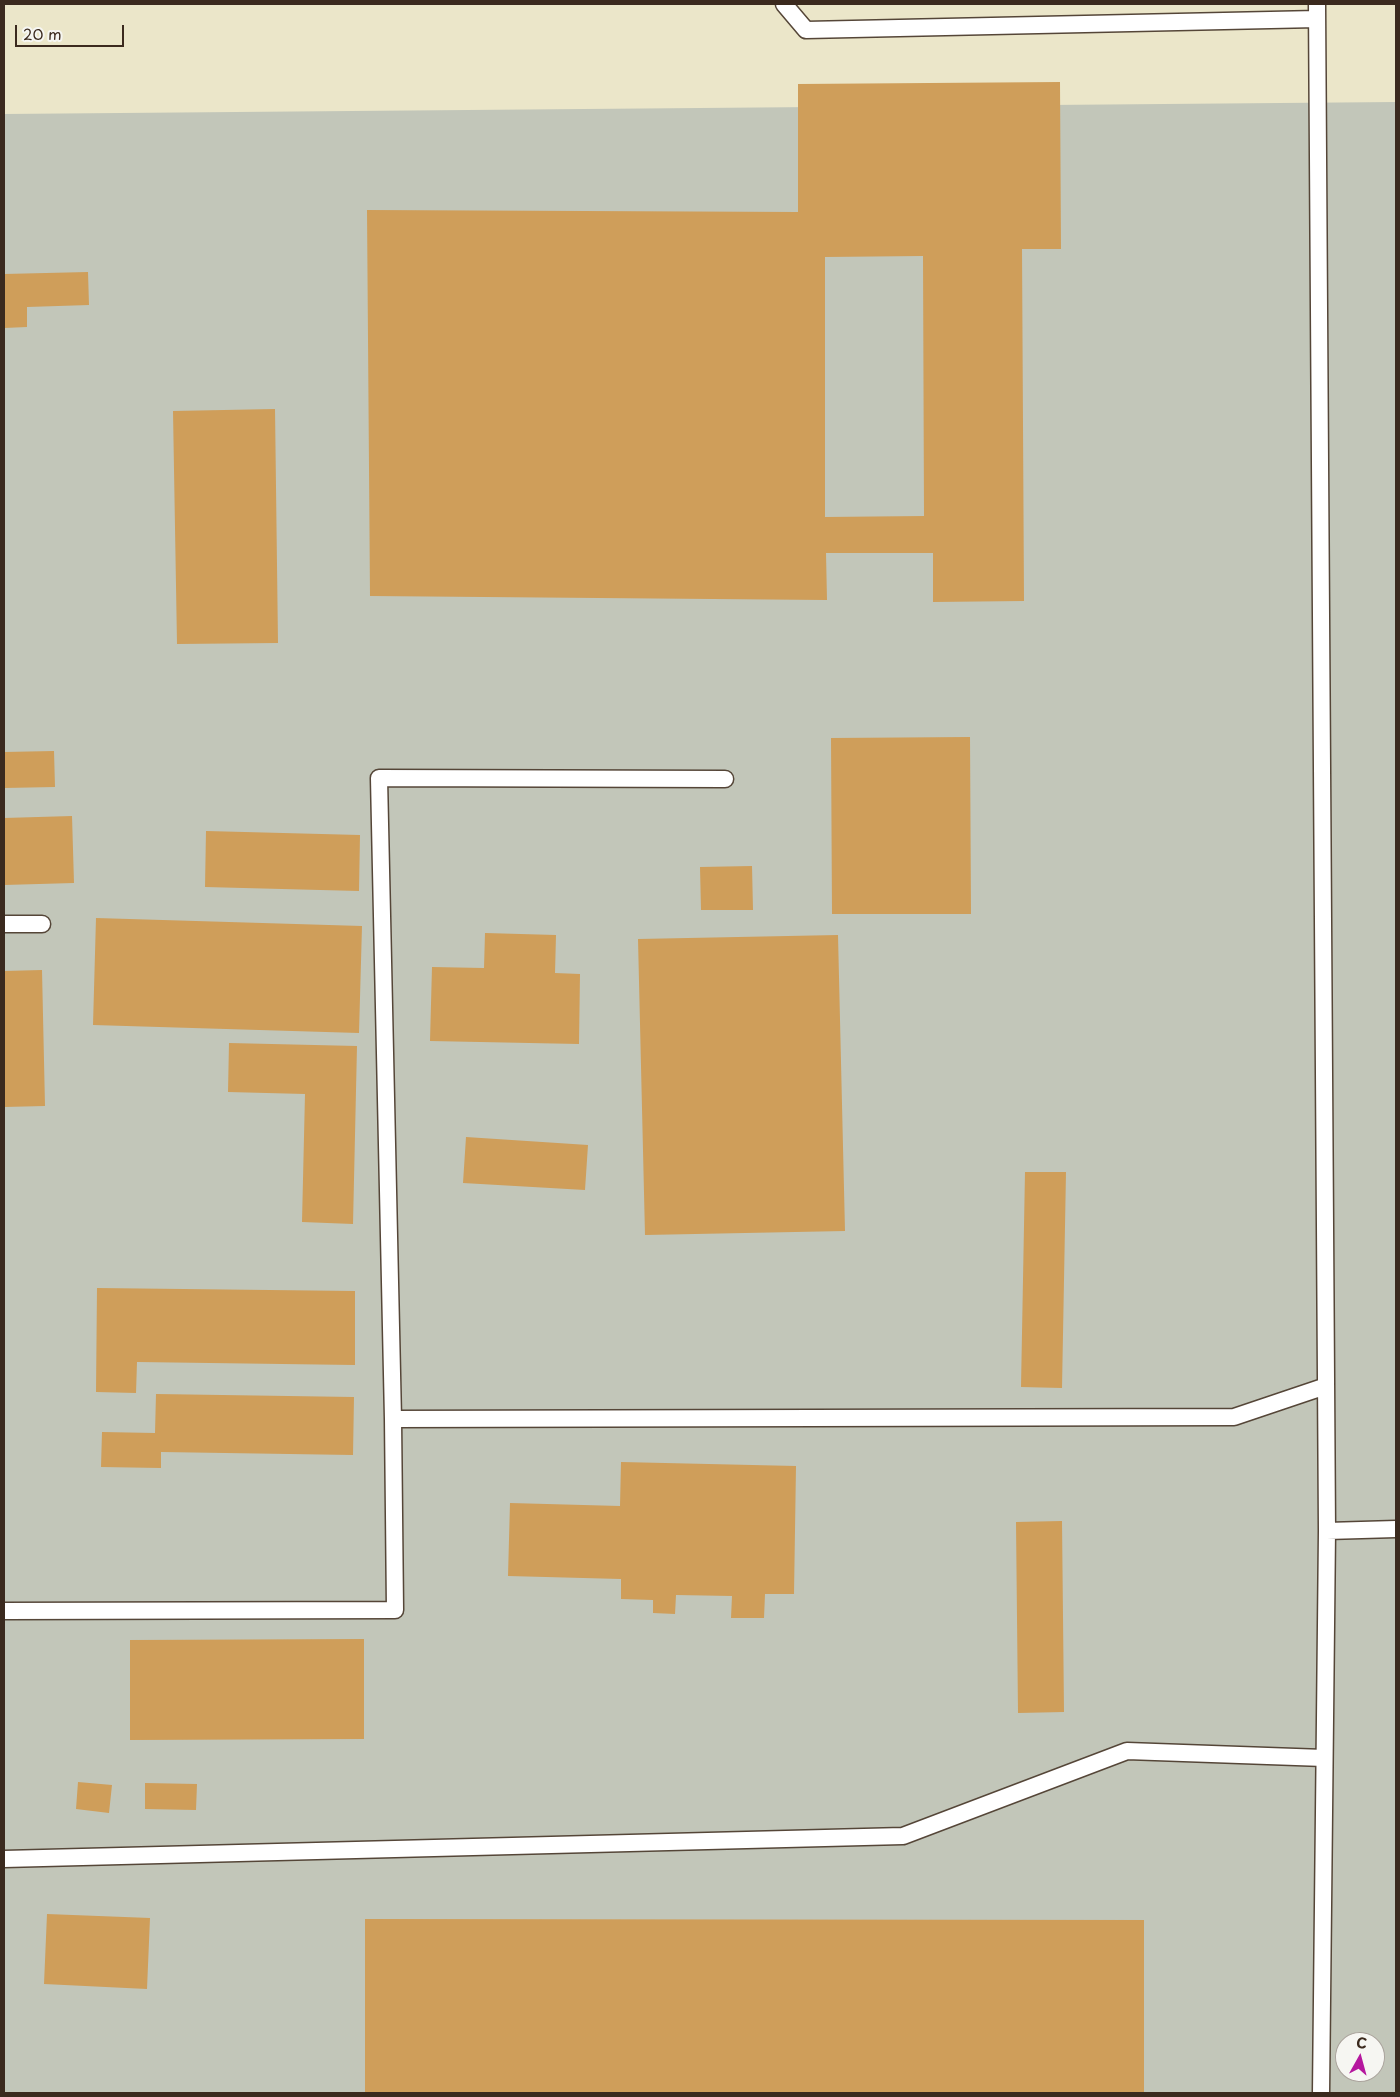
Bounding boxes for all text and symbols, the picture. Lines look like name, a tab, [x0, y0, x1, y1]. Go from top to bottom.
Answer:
scale bar	[18, 15, 126, 47]
text: 20 m	[23, 22, 62, 45]
north arrow	[1335, 2032, 1385, 2082]
text: С	[1355, 2032, 1368, 2054]

